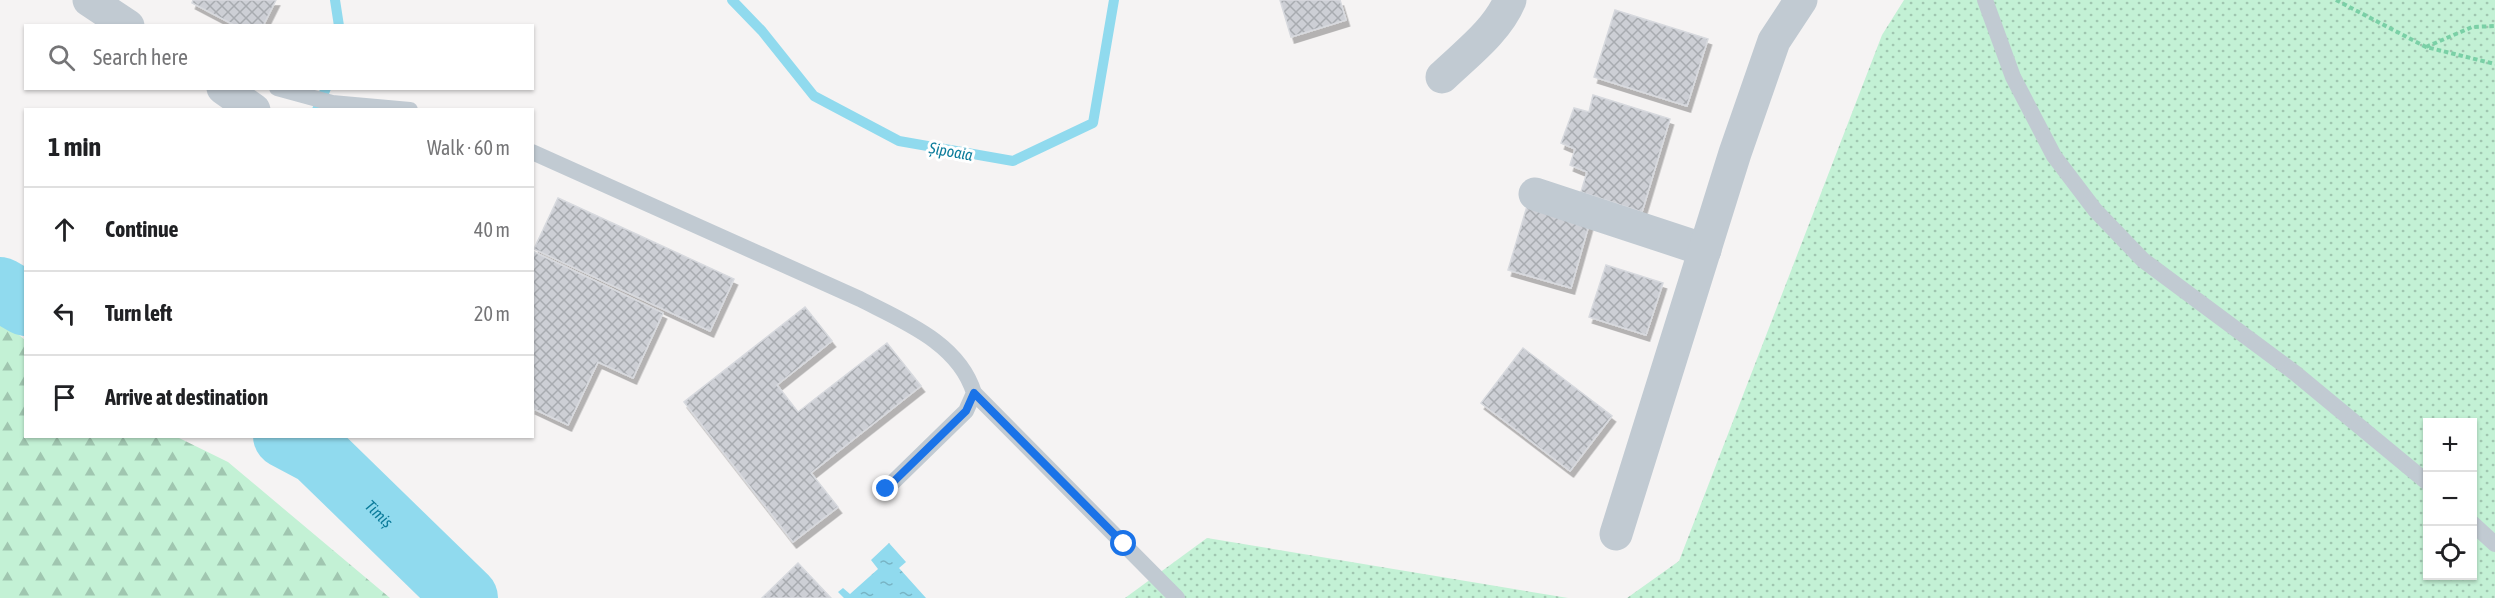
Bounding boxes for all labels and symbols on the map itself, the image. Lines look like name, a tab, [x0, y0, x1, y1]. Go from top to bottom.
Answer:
water label: Șipoaia	[927, 138, 975, 165]
route end	[872, 475, 898, 501]
water label: Timiș	[362, 496, 397, 532]
route start	[1110, 530, 1136, 556]

